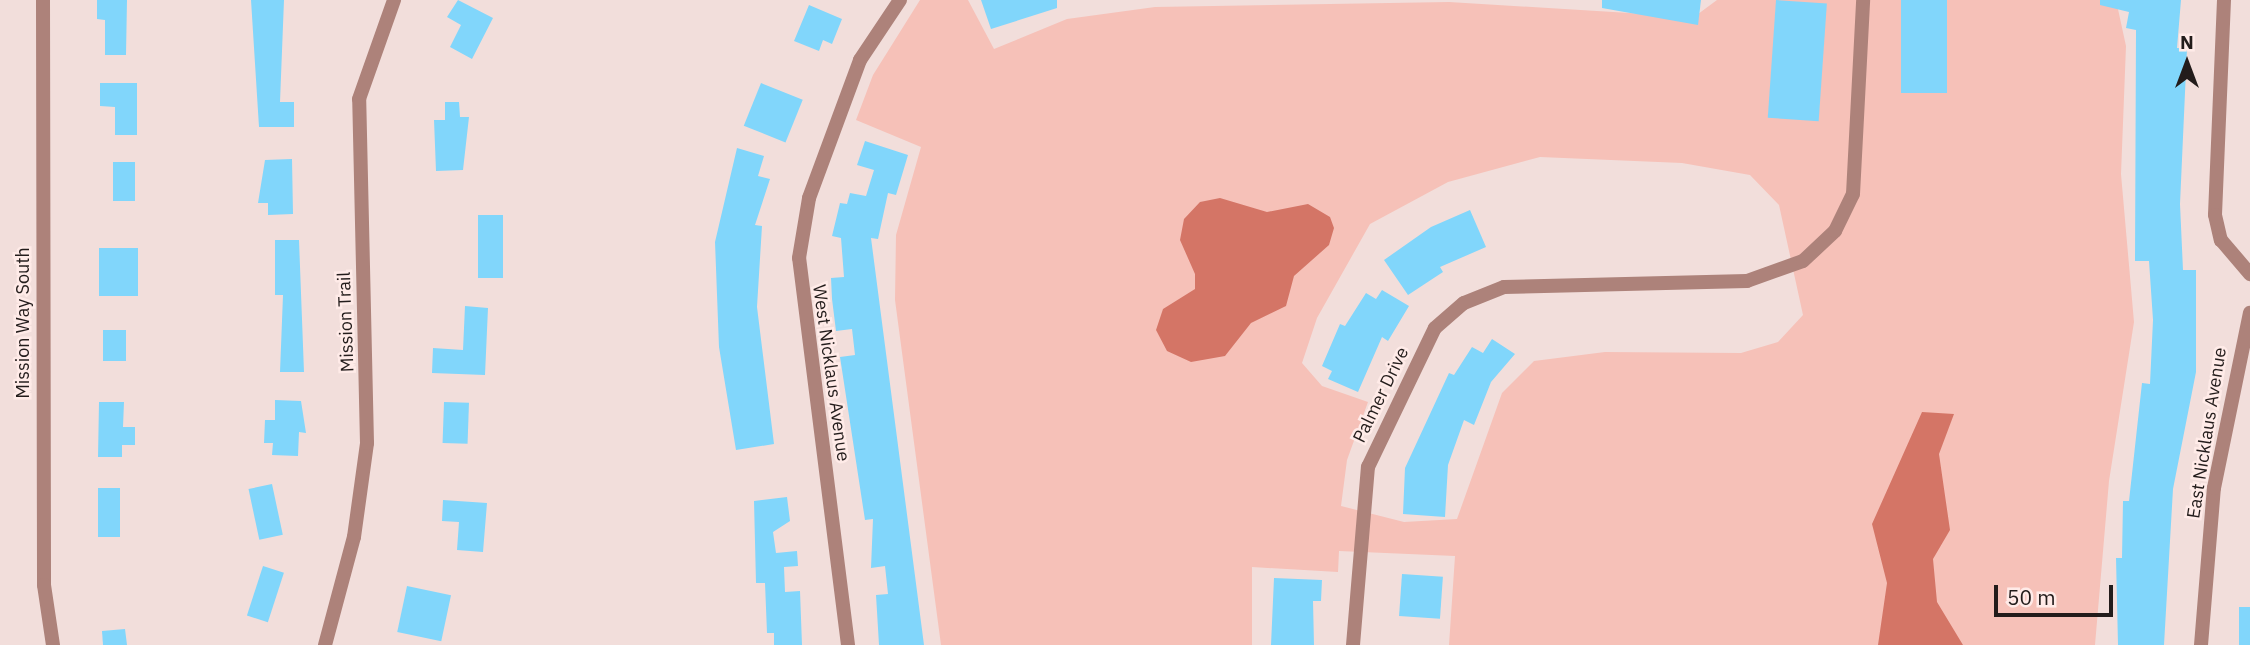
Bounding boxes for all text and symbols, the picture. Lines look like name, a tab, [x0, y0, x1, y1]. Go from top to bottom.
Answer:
north arrow	[2152, 28, 2222, 98]
text: N	[2180, 30, 2194, 54]
street label: Mission Way South	[12, 247, 34, 399]
street label: Mission Trail	[333, 271, 359, 373]
street label: West Nicklaus Avenue	[808, 283, 854, 463]
street label: Palmer Drive	[1349, 344, 1413, 446]
street label: East Nicklaus Avenue	[2183, 346, 2231, 520]
scale bar	[1998, 572, 2117, 616]
text: 50 m	[2007, 583, 2056, 611]

